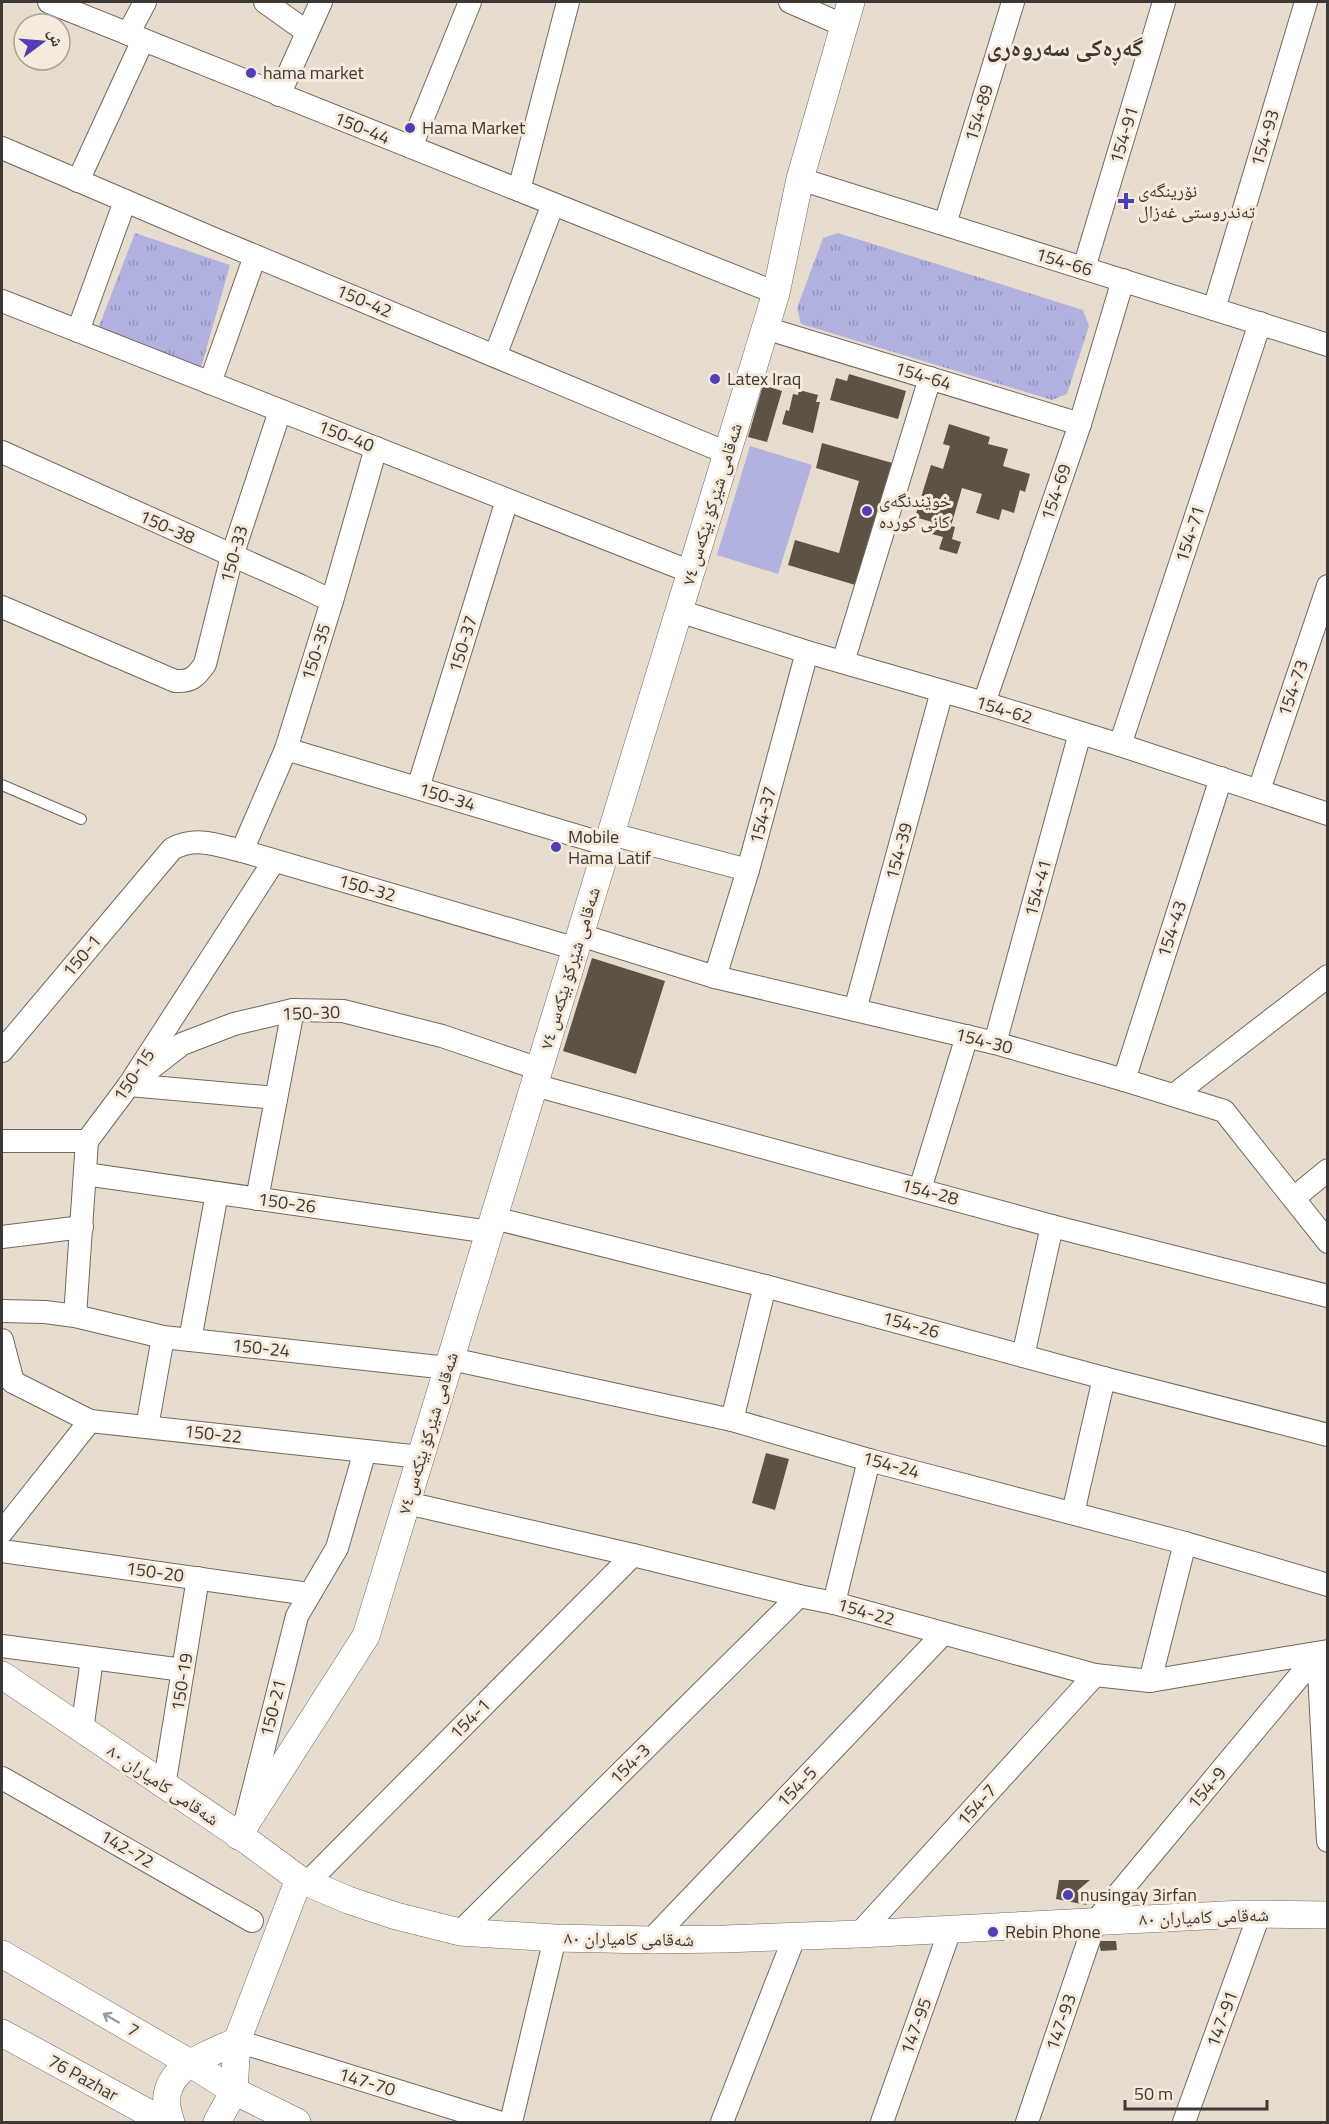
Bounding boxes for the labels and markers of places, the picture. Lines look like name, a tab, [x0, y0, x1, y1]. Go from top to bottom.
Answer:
place label: hama market	[263, 59, 364, 86]
marker: hama market	[244, 66, 258, 80]
place label: Hama Market	[422, 114, 526, 141]
marker: Hama Market	[403, 121, 417, 135]
place label: نۆرینگەی تەندروستی غەزال	[1138, 177, 1255, 225]
marker: نۆرینگەی تەندروستی غەزال	[1119, 194, 1133, 208]
place label: Latex Iraq	[727, 365, 801, 392]
marker: Latex Iraq	[708, 372, 722, 386]
place label: خوێندنگەی کانی کوردە	[879, 487, 951, 535]
marker: خوێندنگەی کانی کوردە	[860, 504, 874, 518]
place label: Mobile Hama Latif	[568, 823, 651, 871]
marker: Mobile Hama Latif	[549, 840, 563, 854]
place label: nusingay 3irfan	[1080, 1881, 1197, 1908]
marker: nusingay 3irfan	[1061, 1888, 1075, 1902]
place label: Rebin Phone	[1005, 1918, 1101, 1945]
marker: Rebin Phone	[986, 1925, 1000, 1939]

